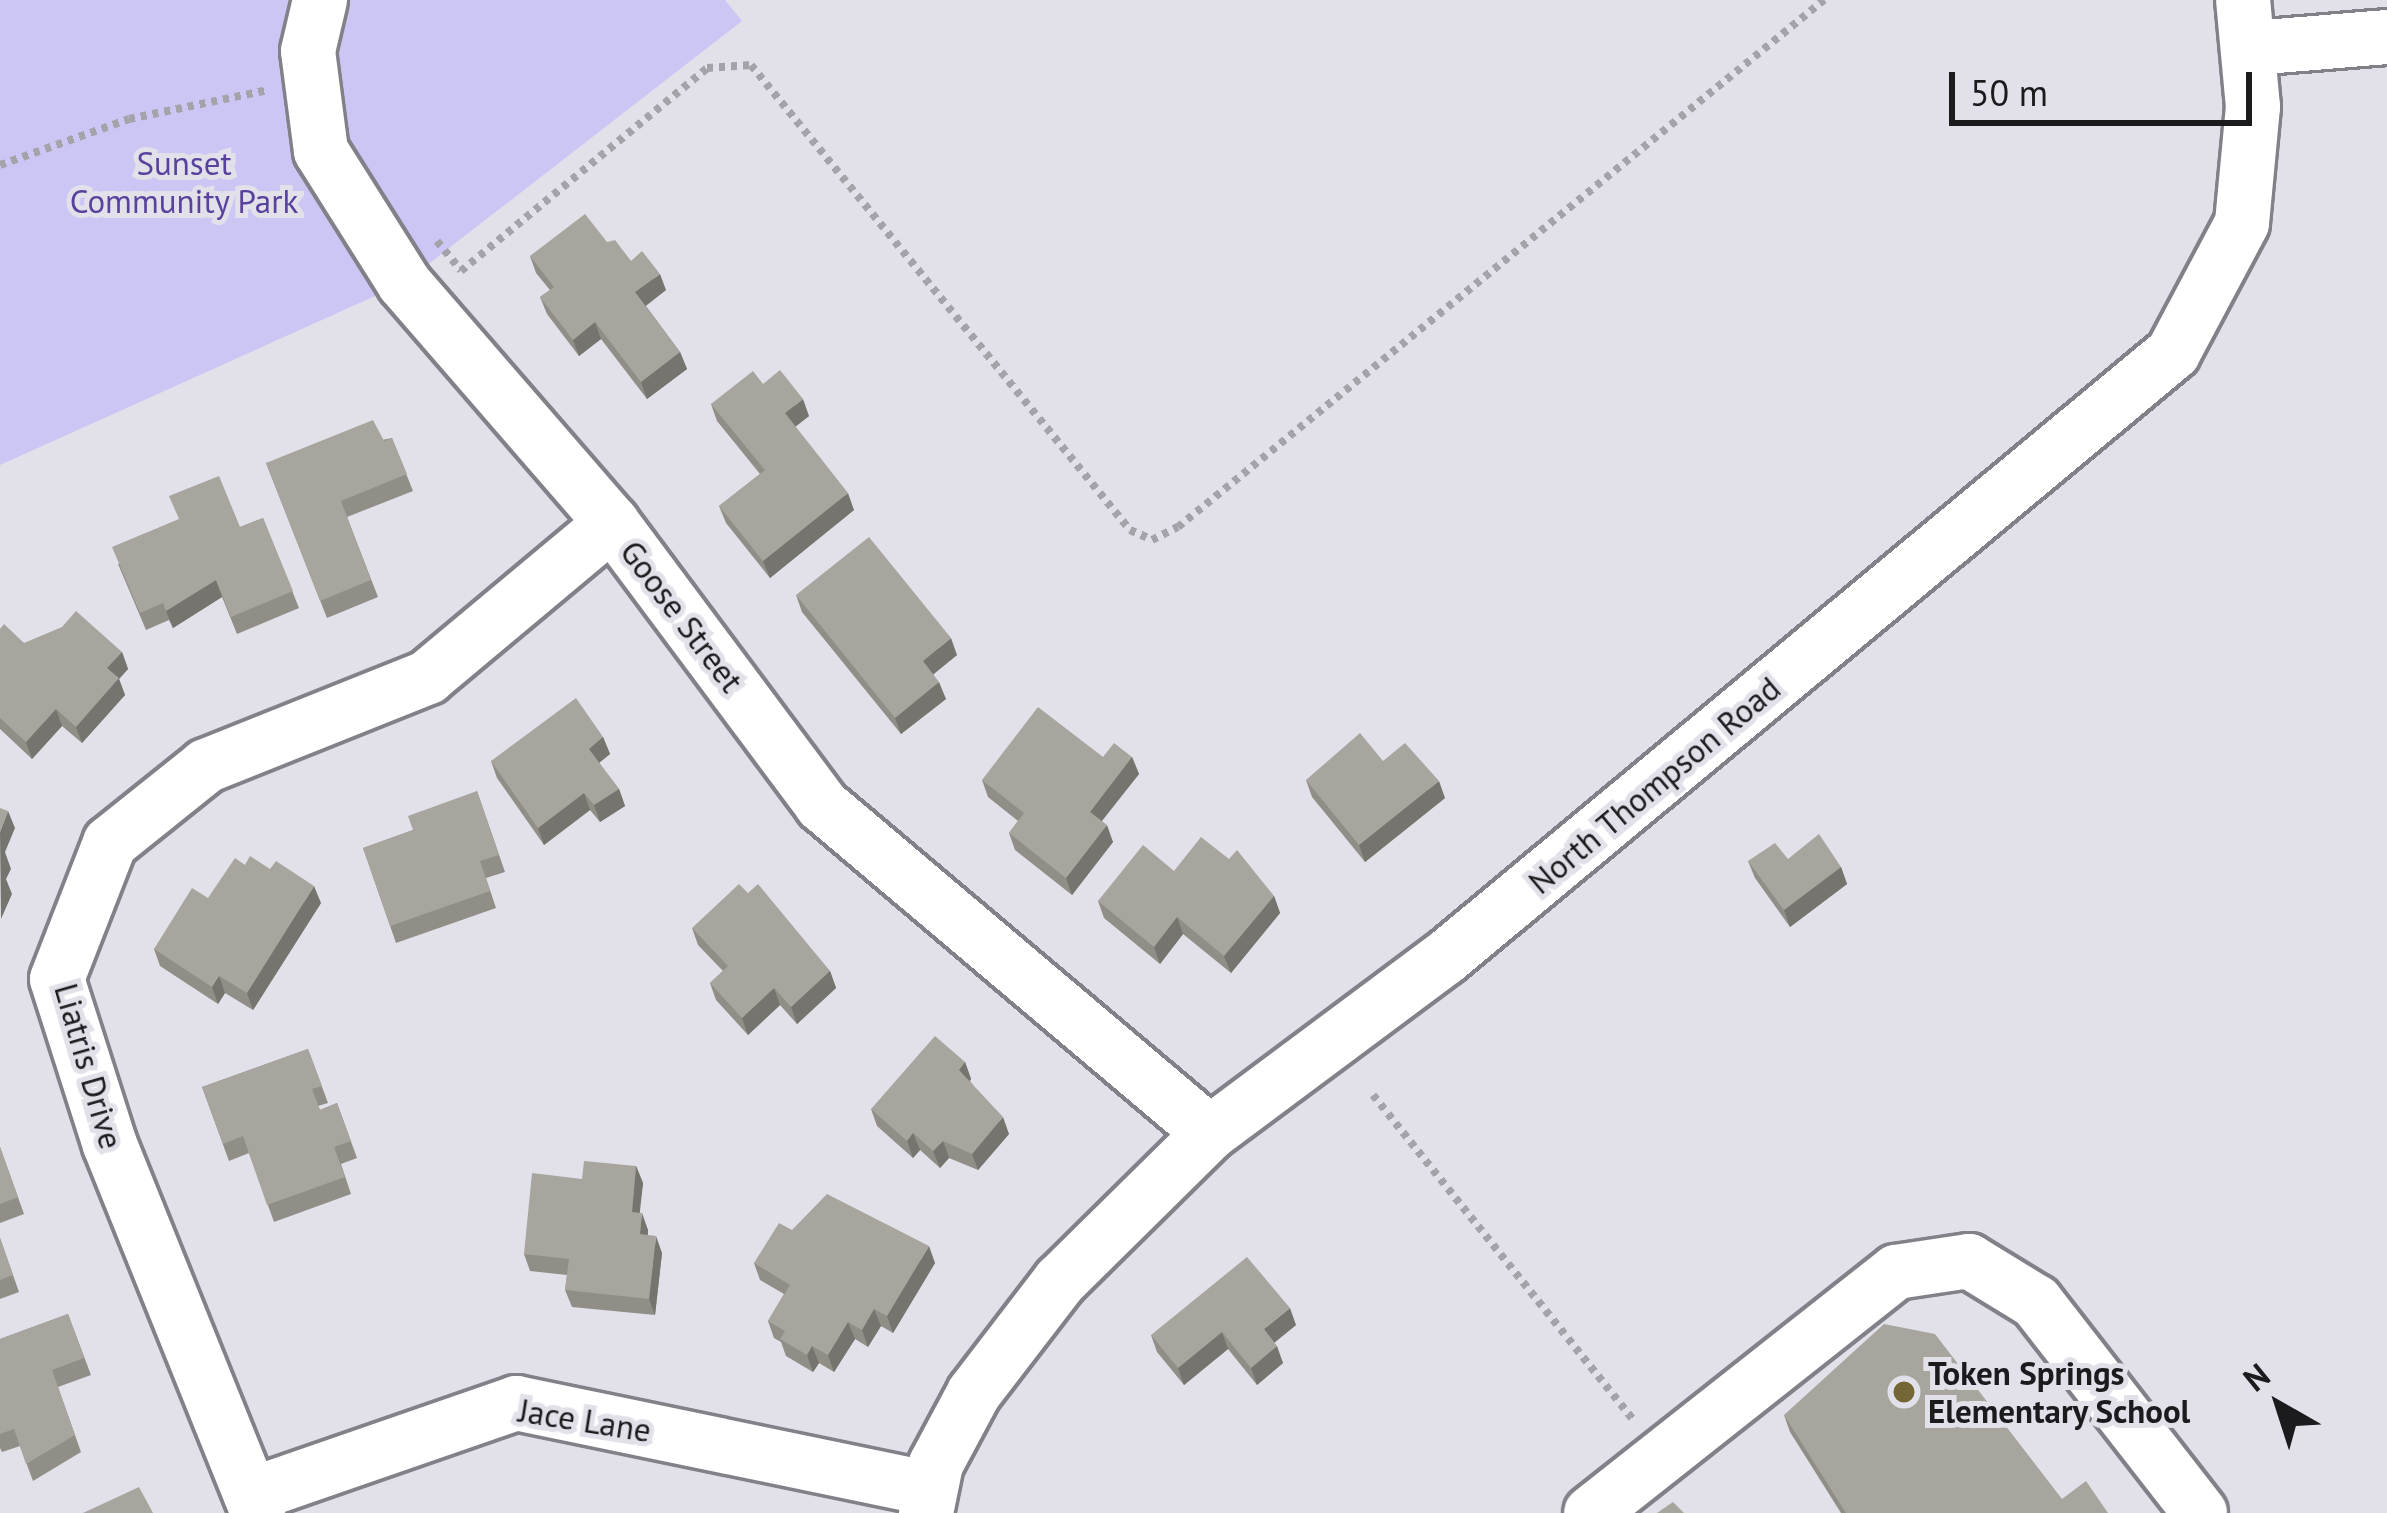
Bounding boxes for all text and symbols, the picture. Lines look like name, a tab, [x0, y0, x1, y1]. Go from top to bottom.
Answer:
scale bar	[1955, 48, 2258, 122]
text: 50 m	[1970, 69, 2048, 116]
park label: Sunset Community Park	[69, 143, 299, 221]
street label: Goose Street	[612, 532, 752, 700]
street label: North Thompson Road	[1520, 668, 1788, 902]
street label: Liatris Drive	[47, 979, 131, 1153]
north arrow	[2219, 1345, 2339, 1465]
place label: Token Springs Elementary School	[1928, 1353, 2192, 1431]
text: N	[2234, 1353, 2278, 1400]
marker: Token Springs Elementary School	[1891, 1379, 1917, 1405]
street label: Jace Lane	[516, 1390, 654, 1450]

